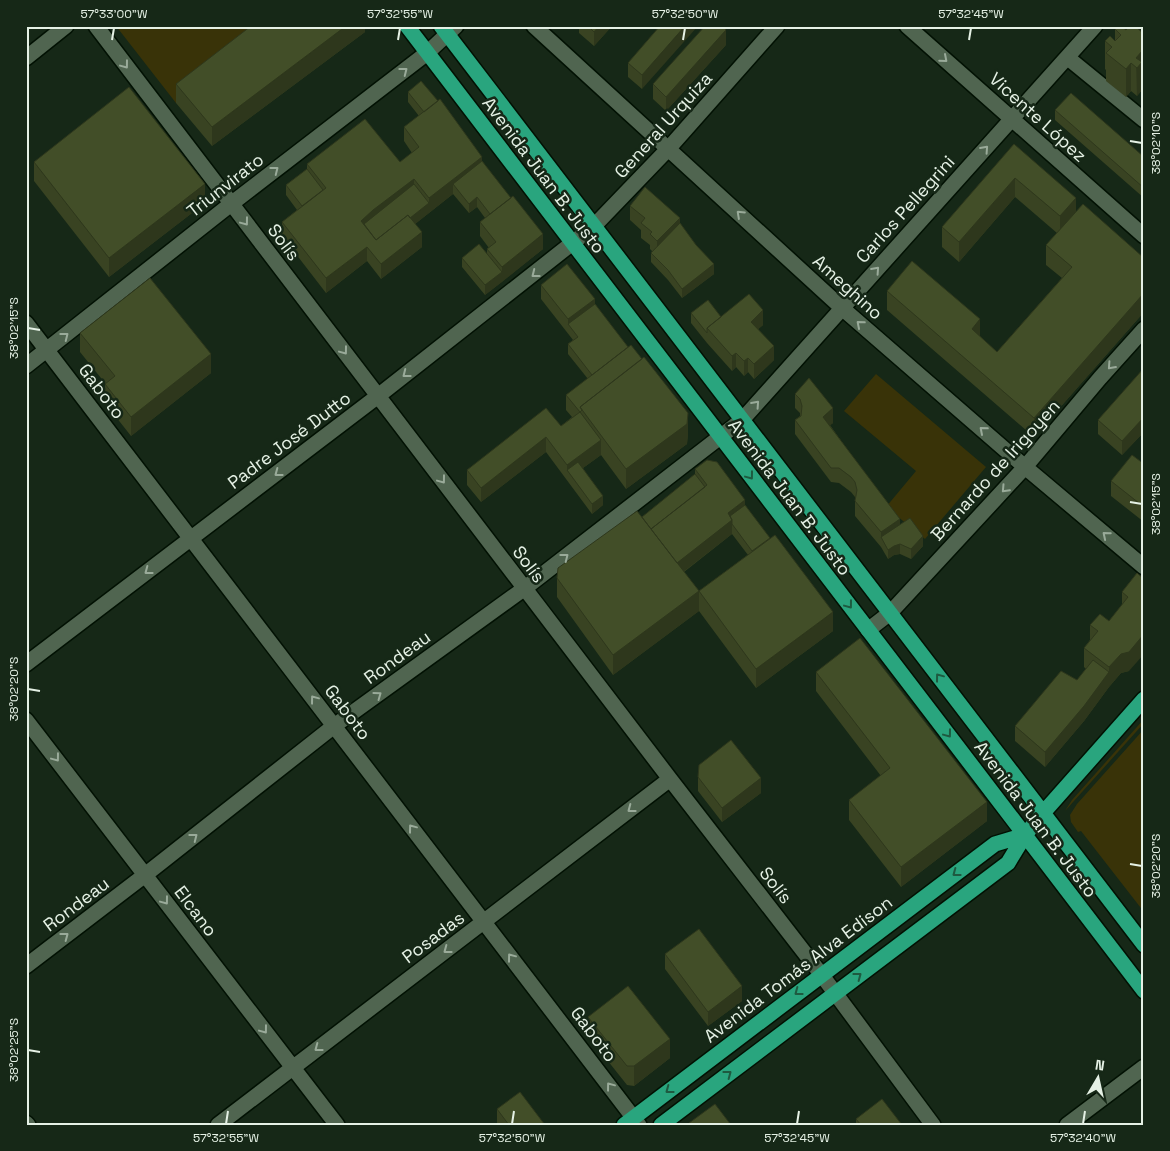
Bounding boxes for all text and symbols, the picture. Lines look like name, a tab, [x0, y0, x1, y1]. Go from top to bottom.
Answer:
text: 57°33'00"W	[81, 6, 148, 22]
text: 57°32'55"W	[367, 6, 433, 22]
text: 57°32'50"W	[652, 6, 719, 22]
text: 57°32'45"W	[938, 6, 1004, 22]
one-way arrow	[938, 53, 947, 62]
one-way arrow	[120, 59, 128, 68]
street label: General Urquiza	[609, 67, 717, 183]
street label: Vicente López	[985, 67, 1091, 167]
one-way arrow	[398, 69, 407, 77]
street label: Avenida Juan B. Justo	[478, 92, 610, 258]
text: 38°02'10"S	[1148, 112, 1164, 174]
one-way arrow	[979, 146, 988, 155]
street label: Triunvirato	[182, 148, 268, 222]
street label: Carlos Pellegrini	[851, 150, 959, 268]
one-way arrow	[269, 168, 278, 176]
one-way arrow	[737, 211, 746, 220]
one-way arrow	[240, 216, 248, 225]
street label: Solís	[263, 219, 305, 265]
street label: Ameghino	[808, 249, 888, 325]
one-way arrow	[870, 266, 879, 275]
one-way arrow	[531, 268, 540, 277]
text: 38°02'15"S	[6, 297, 22, 359]
one-way arrow	[857, 321, 866, 329]
one-way arrow	[59, 334, 68, 342]
one-way arrow	[338, 345, 346, 354]
street label: Gaboto	[74, 359, 130, 423]
one-way arrow	[1108, 360, 1117, 369]
one-way arrow	[403, 368, 412, 377]
street label: Padre José Dutto	[223, 386, 355, 494]
street label: Bernardo de Irigoyen	[925, 395, 1065, 545]
one-way arrow	[750, 400, 759, 409]
street label: Avenida Juan B. Justo	[724, 414, 856, 580]
one-way arrow	[979, 427, 988, 436]
one-way arrow	[274, 467, 283, 476]
one-way arrow	[745, 470, 753, 479]
text: 38°02'15"S	[1148, 473, 1164, 535]
one-way arrow	[437, 475, 446, 484]
one-way arrow	[1002, 483, 1011, 492]
one-way arrow	[1103, 532, 1112, 541]
street label: Solís	[508, 541, 550, 587]
one-way arrow	[559, 554, 569, 563]
one-way arrow	[144, 565, 154, 574]
one-way arrow	[843, 599, 852, 609]
street label: Rondeau	[359, 625, 435, 689]
text: 38°02'20"S	[6, 657, 22, 721]
one-way arrow	[936, 674, 944, 683]
street label: Gaboto	[320, 680, 376, 744]
one-way arrow	[372, 692, 382, 701]
one-way arrow	[311, 696, 319, 705]
one-way arrow	[942, 728, 950, 737]
street label: Avenida Juan B. Justo	[970, 736, 1102, 902]
one-way arrow	[50, 752, 59, 762]
one-way arrow	[628, 803, 637, 812]
one-way arrow	[410, 825, 418, 834]
one-way arrow	[188, 834, 198, 843]
text: 38°02'20"S	[1148, 834, 1164, 898]
street label: Solís	[754, 862, 798, 908]
one-way arrow	[953, 868, 962, 876]
street label: Rondeau	[38, 872, 114, 936]
street label: Elcano	[169, 881, 223, 941]
street label: Avenida Tomás Alva Edison	[699, 891, 897, 1047]
one-way arrow	[160, 895, 168, 904]
street label: Posadas	[397, 906, 469, 968]
one-way arrow	[59, 933, 69, 942]
one-way arrow	[444, 944, 453, 952]
one-way arrow	[508, 953, 517, 963]
one-way arrow	[852, 973, 862, 982]
one-way arrow	[794, 986, 804, 995]
street label: Gaboto	[566, 1002, 622, 1066]
text: 38°02'25"S	[6, 1018, 22, 1082]
one-way arrow	[258, 1024, 267, 1034]
one-way arrow	[315, 1043, 324, 1051]
north arrow	[1072, 1054, 1122, 1104]
text: N	[1094, 1056, 1106, 1075]
one-way arrow	[722, 1071, 732, 1080]
one-way arrow	[607, 1083, 615, 1092]
one-way arrow	[666, 1085, 675, 1093]
text: 57°32'55"W	[193, 1130, 259, 1146]
text: 57°32'50"W	[479, 1130, 546, 1146]
text: 57°32'45"W	[764, 1130, 830, 1146]
text: 57°32'40"W	[1050, 1130, 1117, 1146]

